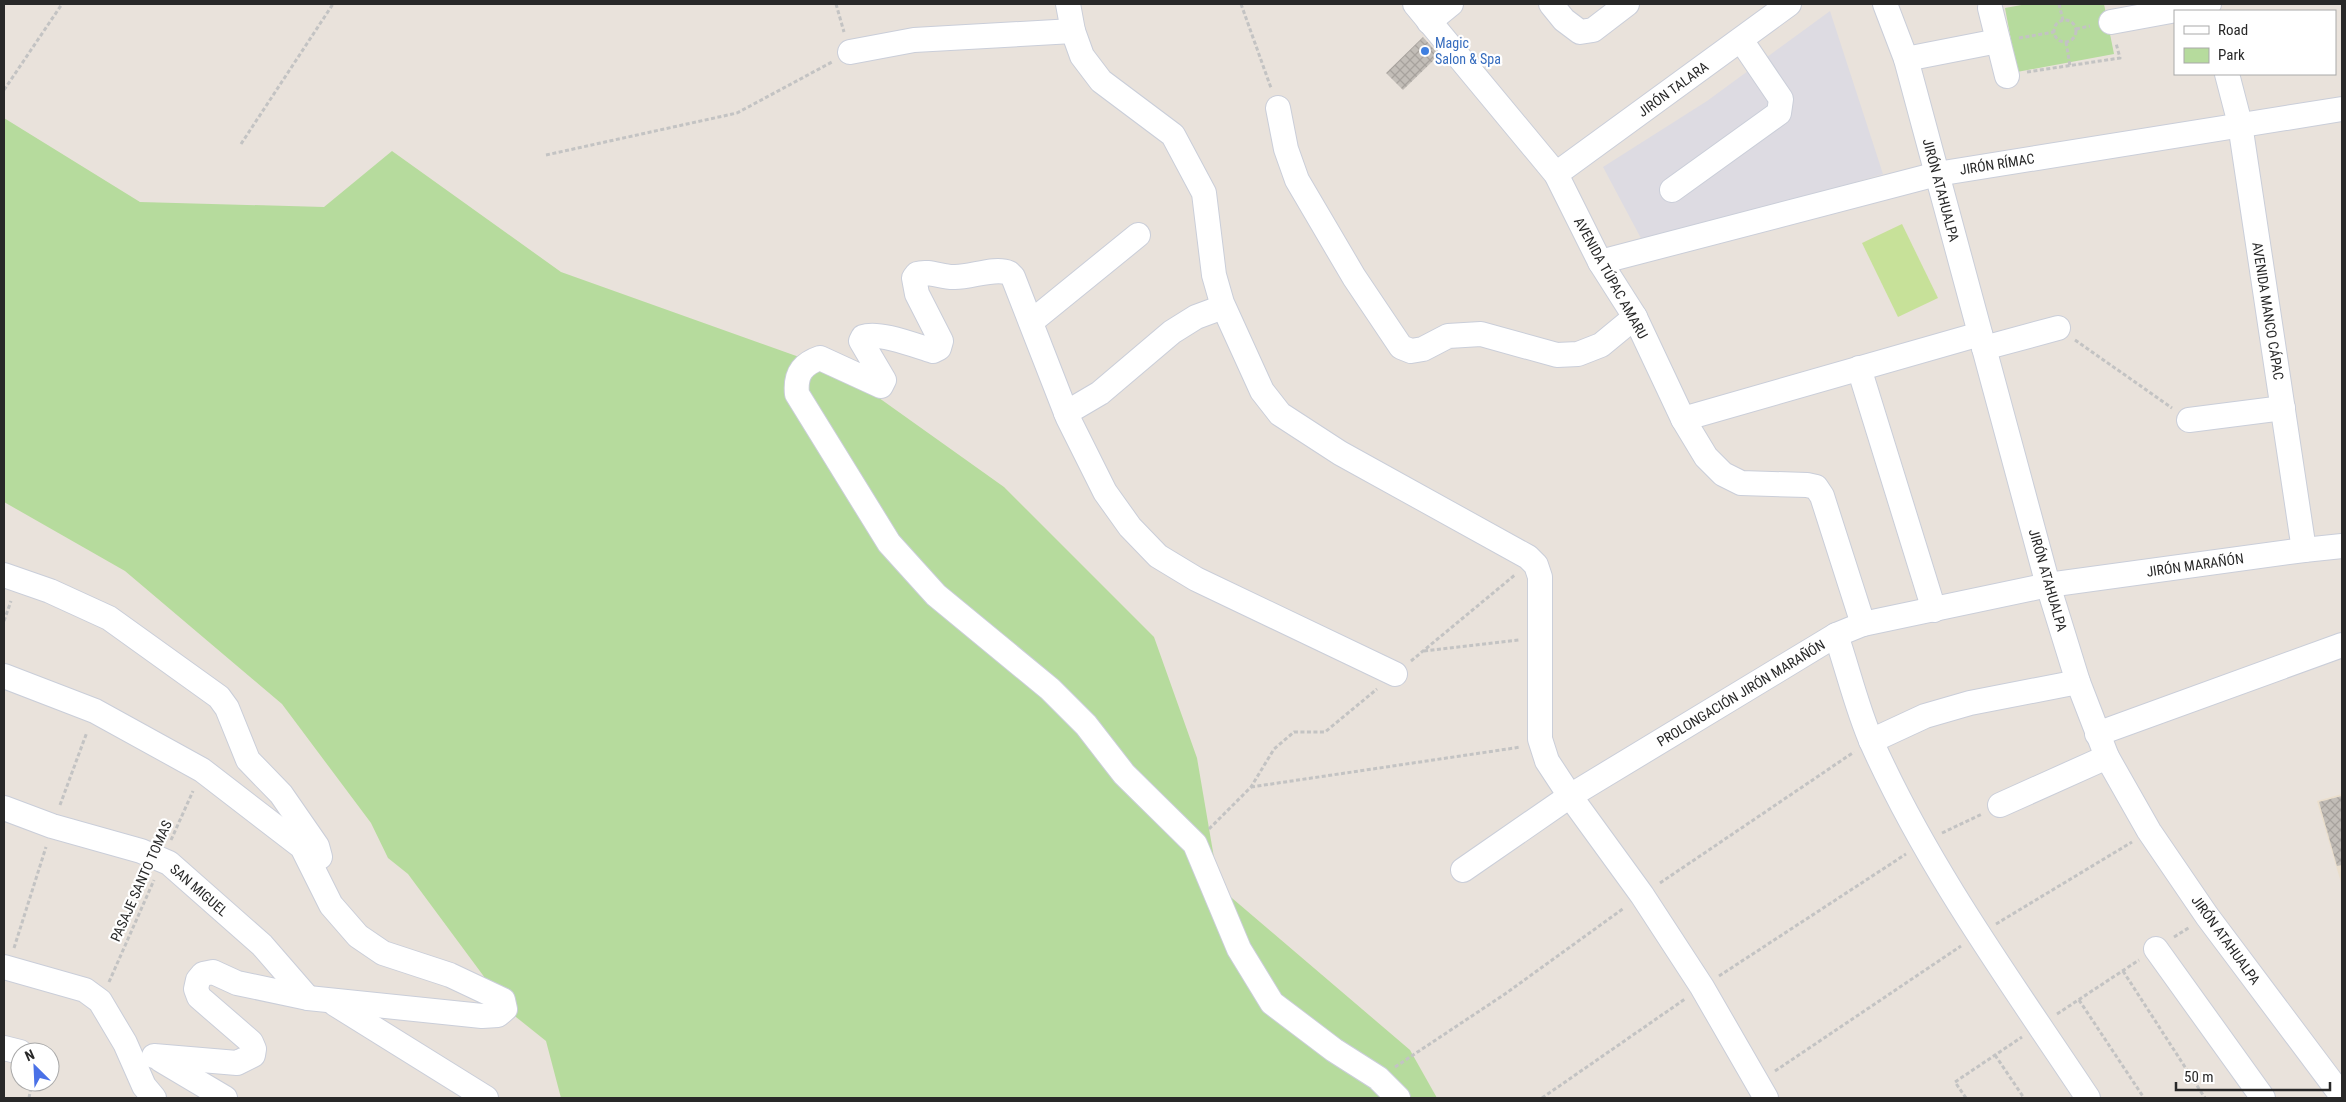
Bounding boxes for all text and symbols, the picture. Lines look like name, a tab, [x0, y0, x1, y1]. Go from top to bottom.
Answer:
legend	[2174, 10, 2336, 75]
text: Road	[2218, 21, 2248, 39]
place label: Magic Salon & Spa	[1435, 35, 1501, 67]
marker: Magic Salon & Spa	[1419, 45, 1431, 57]
text: Park	[2218, 46, 2245, 64]
street label: JIRÓN TALARA	[1634, 57, 1711, 120]
street label: JIRÓN ATAHUALPA	[1920, 136, 1963, 243]
street label: JIRÓN RÍMAC	[1958, 149, 2036, 178]
street label: AVENIDA TÚPAC AMARU	[1571, 214, 1652, 342]
street label: AVENIDA MANCO CÁPAC	[2249, 241, 2288, 381]
street label: JIRÓN ATAHUALPA	[2026, 527, 2071, 633]
street label: JIRÓN MARAÑÓN	[2145, 549, 2245, 580]
street label: PROLONGACIÓN JIRÓN MARAÑÓN	[1654, 636, 1828, 750]
street label: PASAJE SANTO TOMAS	[107, 818, 175, 944]
street label: SAN MIGUEL	[167, 861, 231, 920]
street label: JIRÓN ATAHUALPA	[2188, 892, 2264, 988]
north arrow	[10, 1042, 60, 1092]
text: N	[23, 1046, 37, 1064]
scale bar	[2176, 1060, 2330, 1092]
text: 50 m	[2184, 1068, 2214, 1086]

